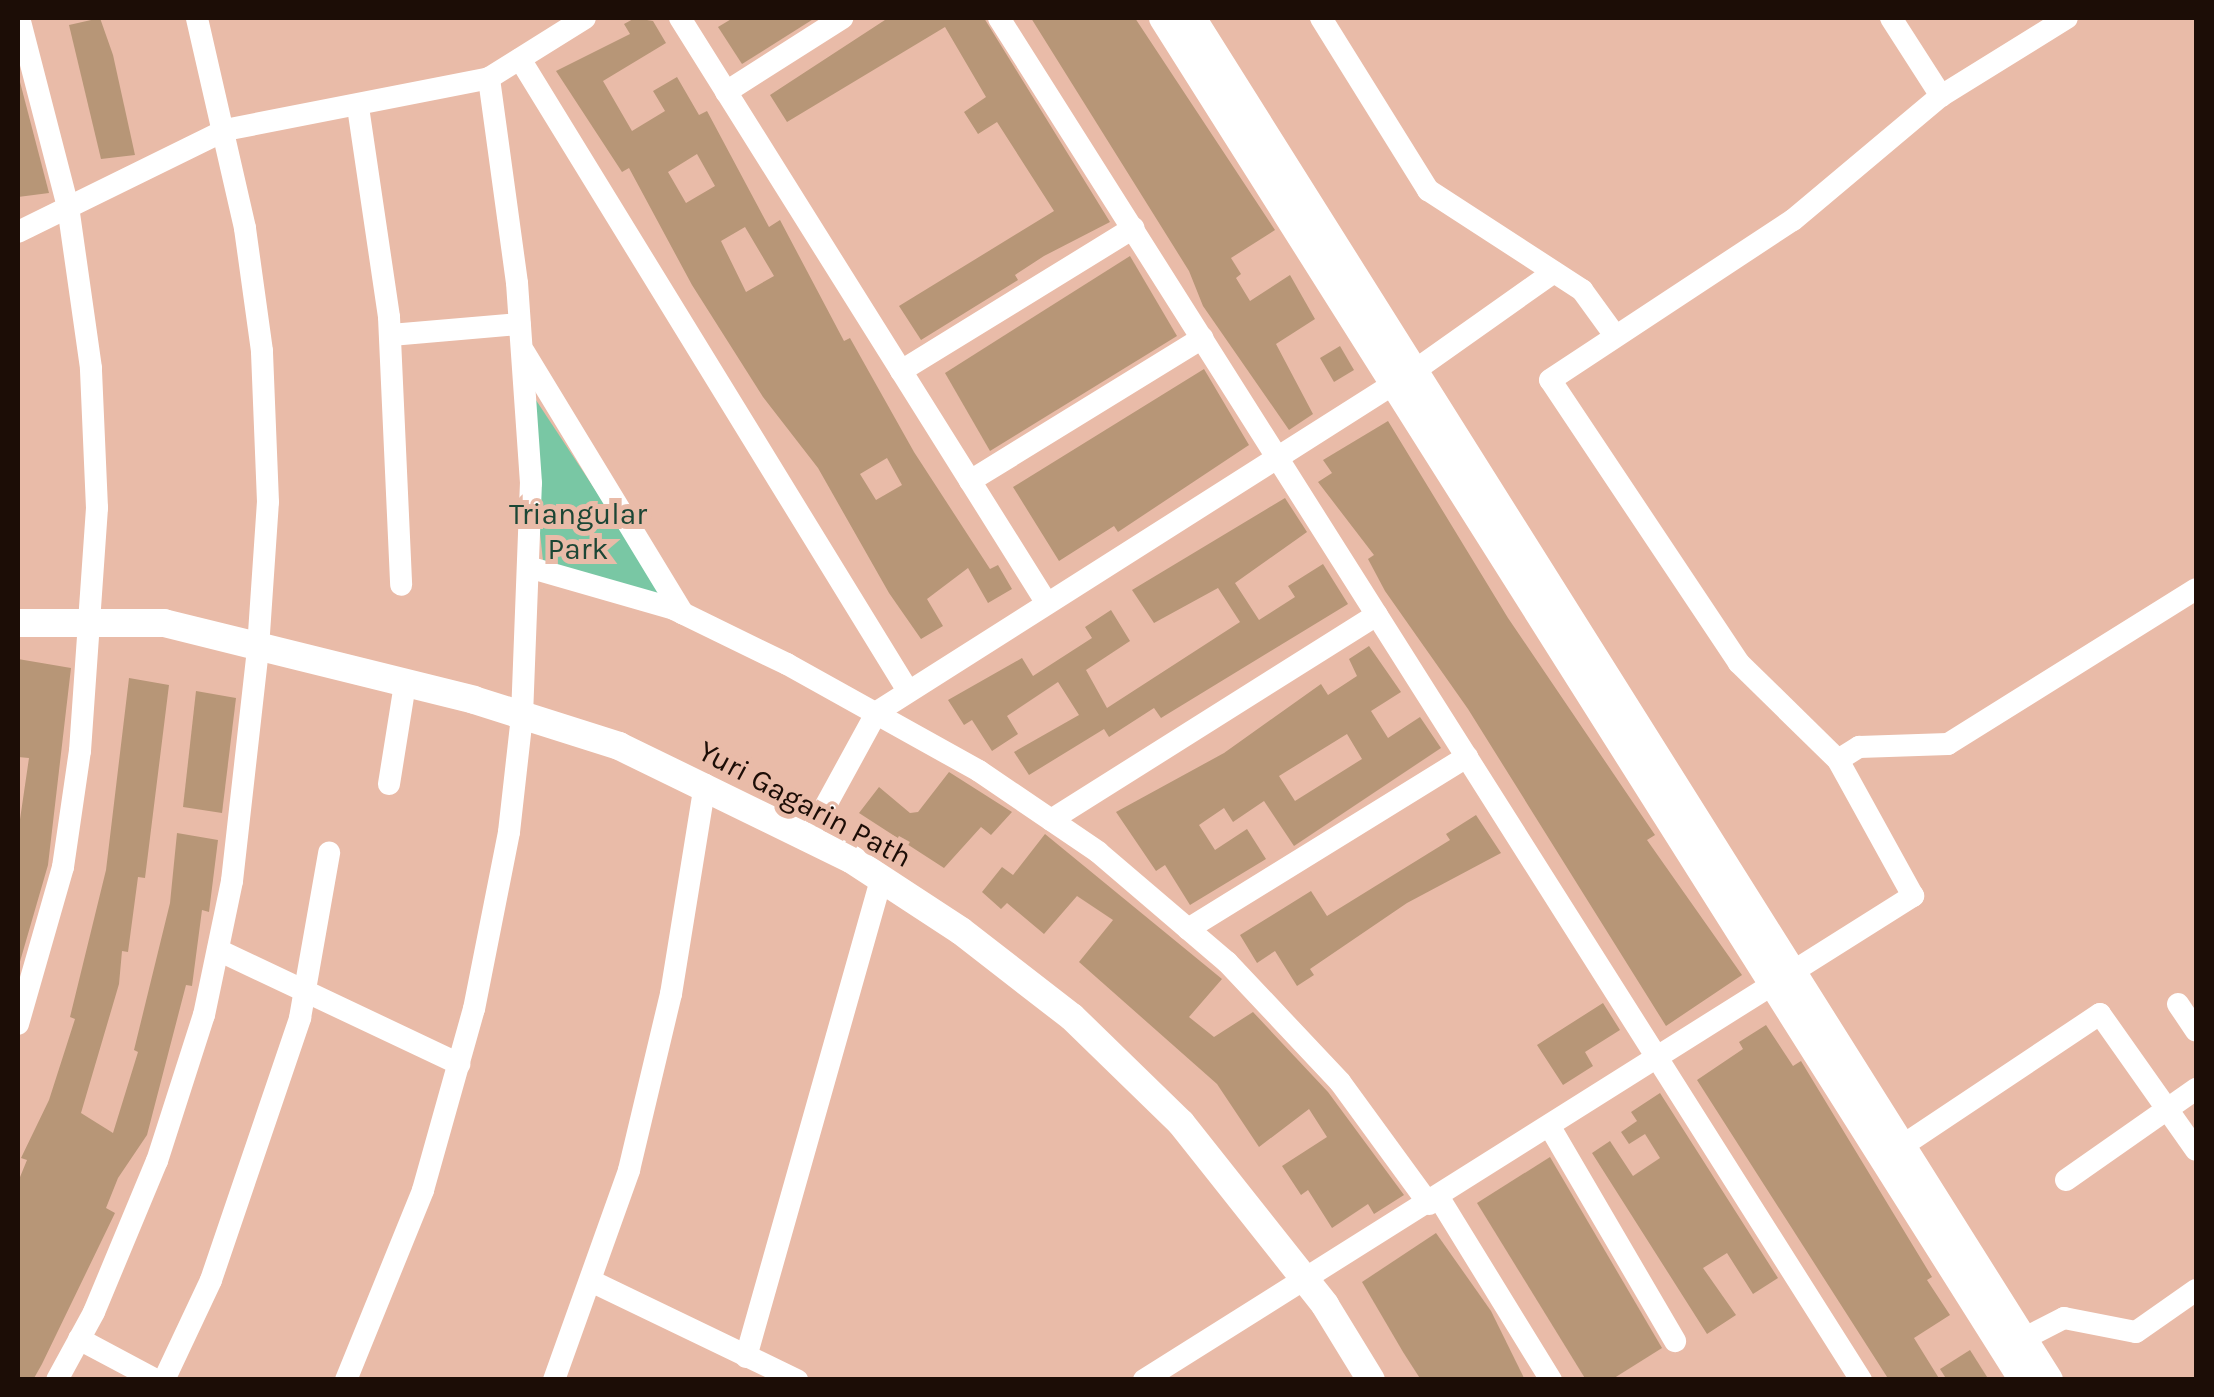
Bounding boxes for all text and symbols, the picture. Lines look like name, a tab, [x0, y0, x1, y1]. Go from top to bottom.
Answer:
park label: Triangular Park	[509, 496, 647, 566]
street label: Yuri Gagarin Path	[692, 733, 918, 875]

